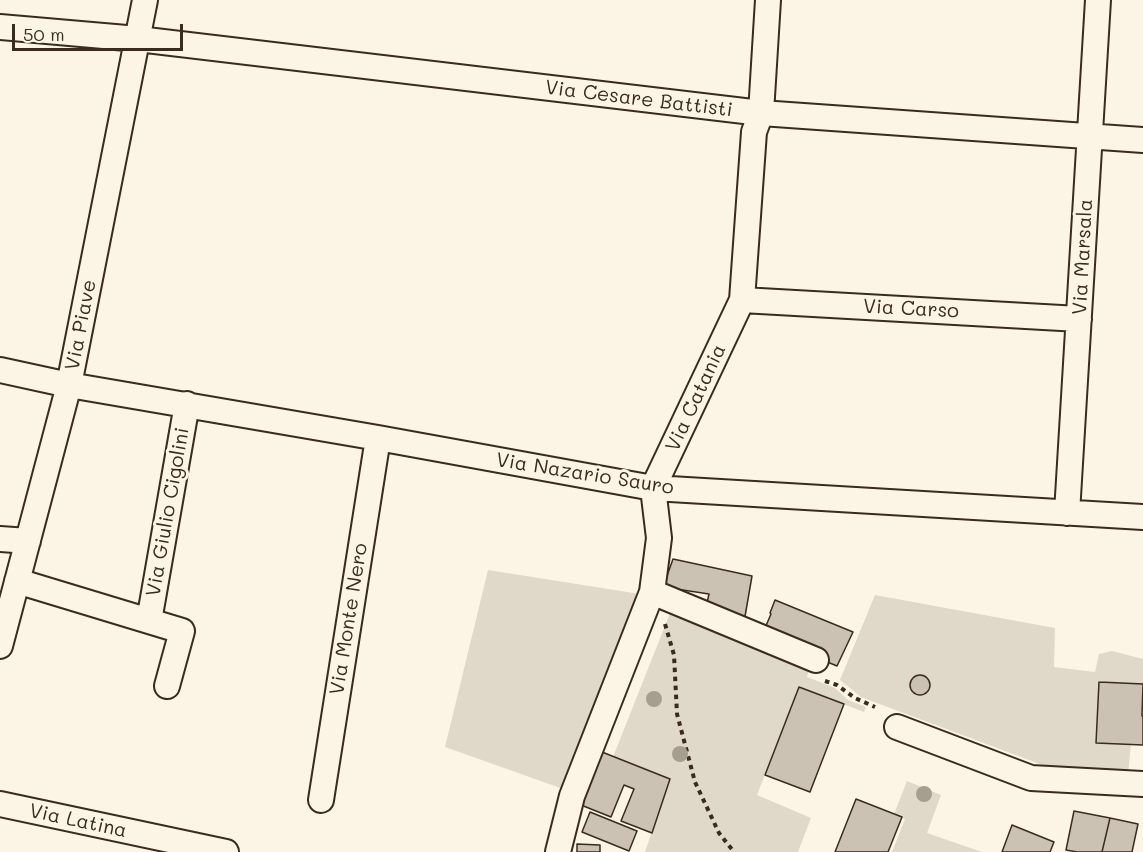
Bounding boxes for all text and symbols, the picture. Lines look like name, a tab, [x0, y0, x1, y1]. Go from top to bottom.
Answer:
scale bar	[15, 12, 186, 50]
text: 50 m	[23, 22, 65, 46]
street label: Via Cesare Battisti	[544, 76, 734, 122]
street label: Via Marsala	[1068, 198, 1098, 316]
street label: Via Piave	[60, 278, 102, 372]
street label: Via Carso	[862, 294, 960, 324]
street label: Via Catania	[661, 341, 731, 455]
street label: Via Giulio Cigolini	[141, 426, 195, 598]
street label: Via Nazario Sauro	[494, 448, 676, 500]
street label: Via Monte Nero	[325, 541, 373, 697]
street label: Via Latina	[27, 799, 129, 843]

